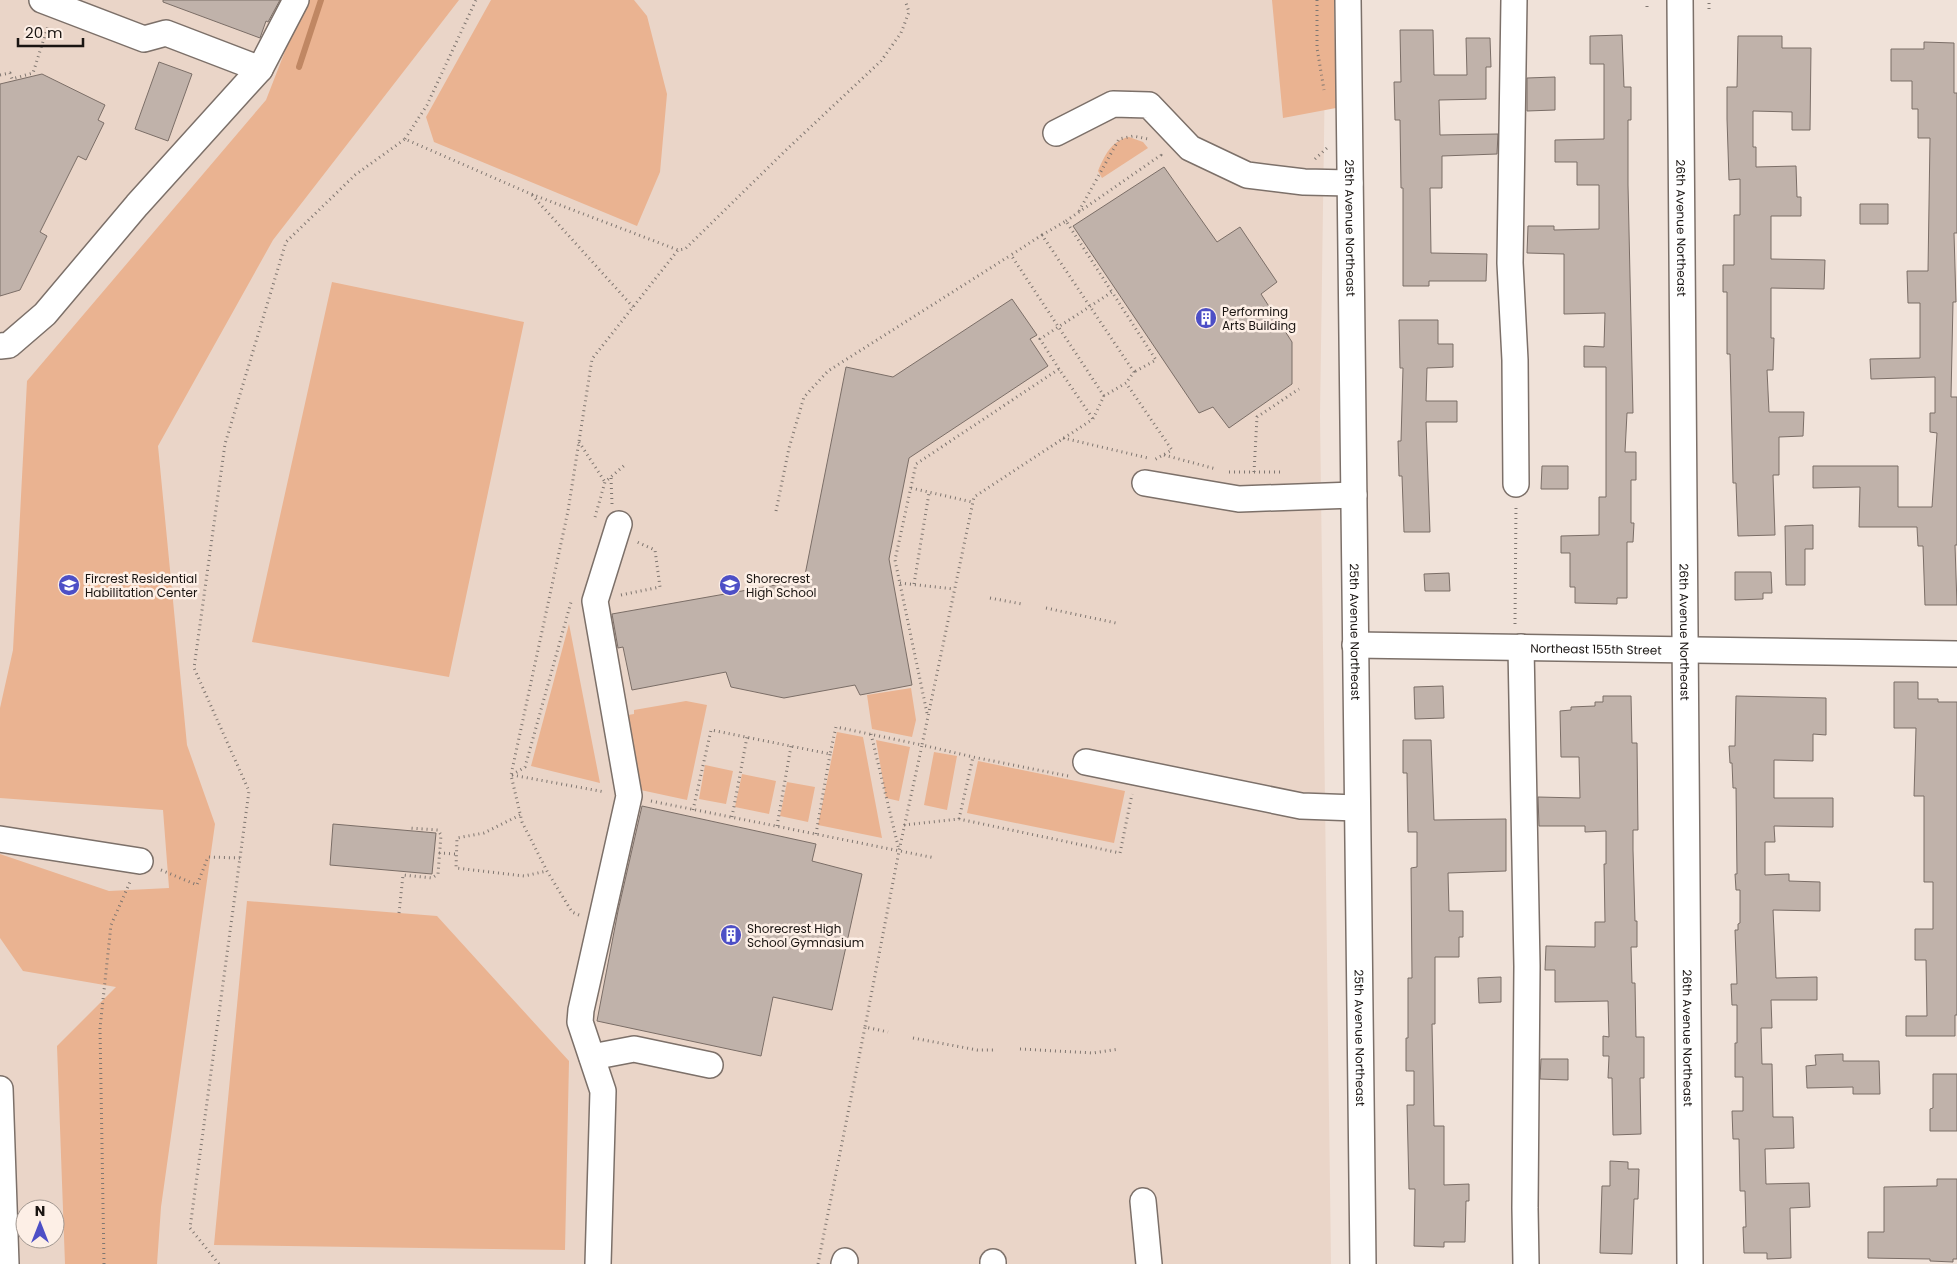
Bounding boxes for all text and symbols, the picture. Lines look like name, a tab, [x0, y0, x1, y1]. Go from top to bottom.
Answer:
scale bar	[18, 15, 82, 47]
text: 20 m	[25, 22, 63, 43]
street label: 25th Avenue Northeast	[1341, 159, 1360, 297]
street label: 26th Avenue Northeast	[1673, 159, 1691, 297]
place label: Performing Arts Building	[1222, 303, 1296, 334]
building icon: Performing Arts Building	[1194, 306, 1218, 330]
street label: 25th Avenue Northeast	[1346, 563, 1365, 701]
street label: 26th Avenue Northeast	[1676, 563, 1694, 701]
place label: Fircrest Residential Habilitation Center	[85, 570, 198, 601]
place label: Shorecrest High School	[746, 570, 817, 601]
school or university icon: Fircrest Residential Habilitation Center	[57, 573, 81, 597]
school or university icon: Shorecrest High School	[718, 573, 742, 597]
street label: Northeast 155th Street	[1530, 639, 1662, 658]
place label: Shorecrest High School Gymnasium	[747, 920, 864, 951]
building icon: Shorecrest High School Gymnasium	[719, 923, 743, 947]
street label: 25th Avenue Northeast	[1351, 969, 1370, 1106]
street label: 26th Avenue Northeast	[1679, 969, 1697, 1107]
north arrow	[15, 1199, 65, 1249]
text: N	[35, 1201, 45, 1221]

